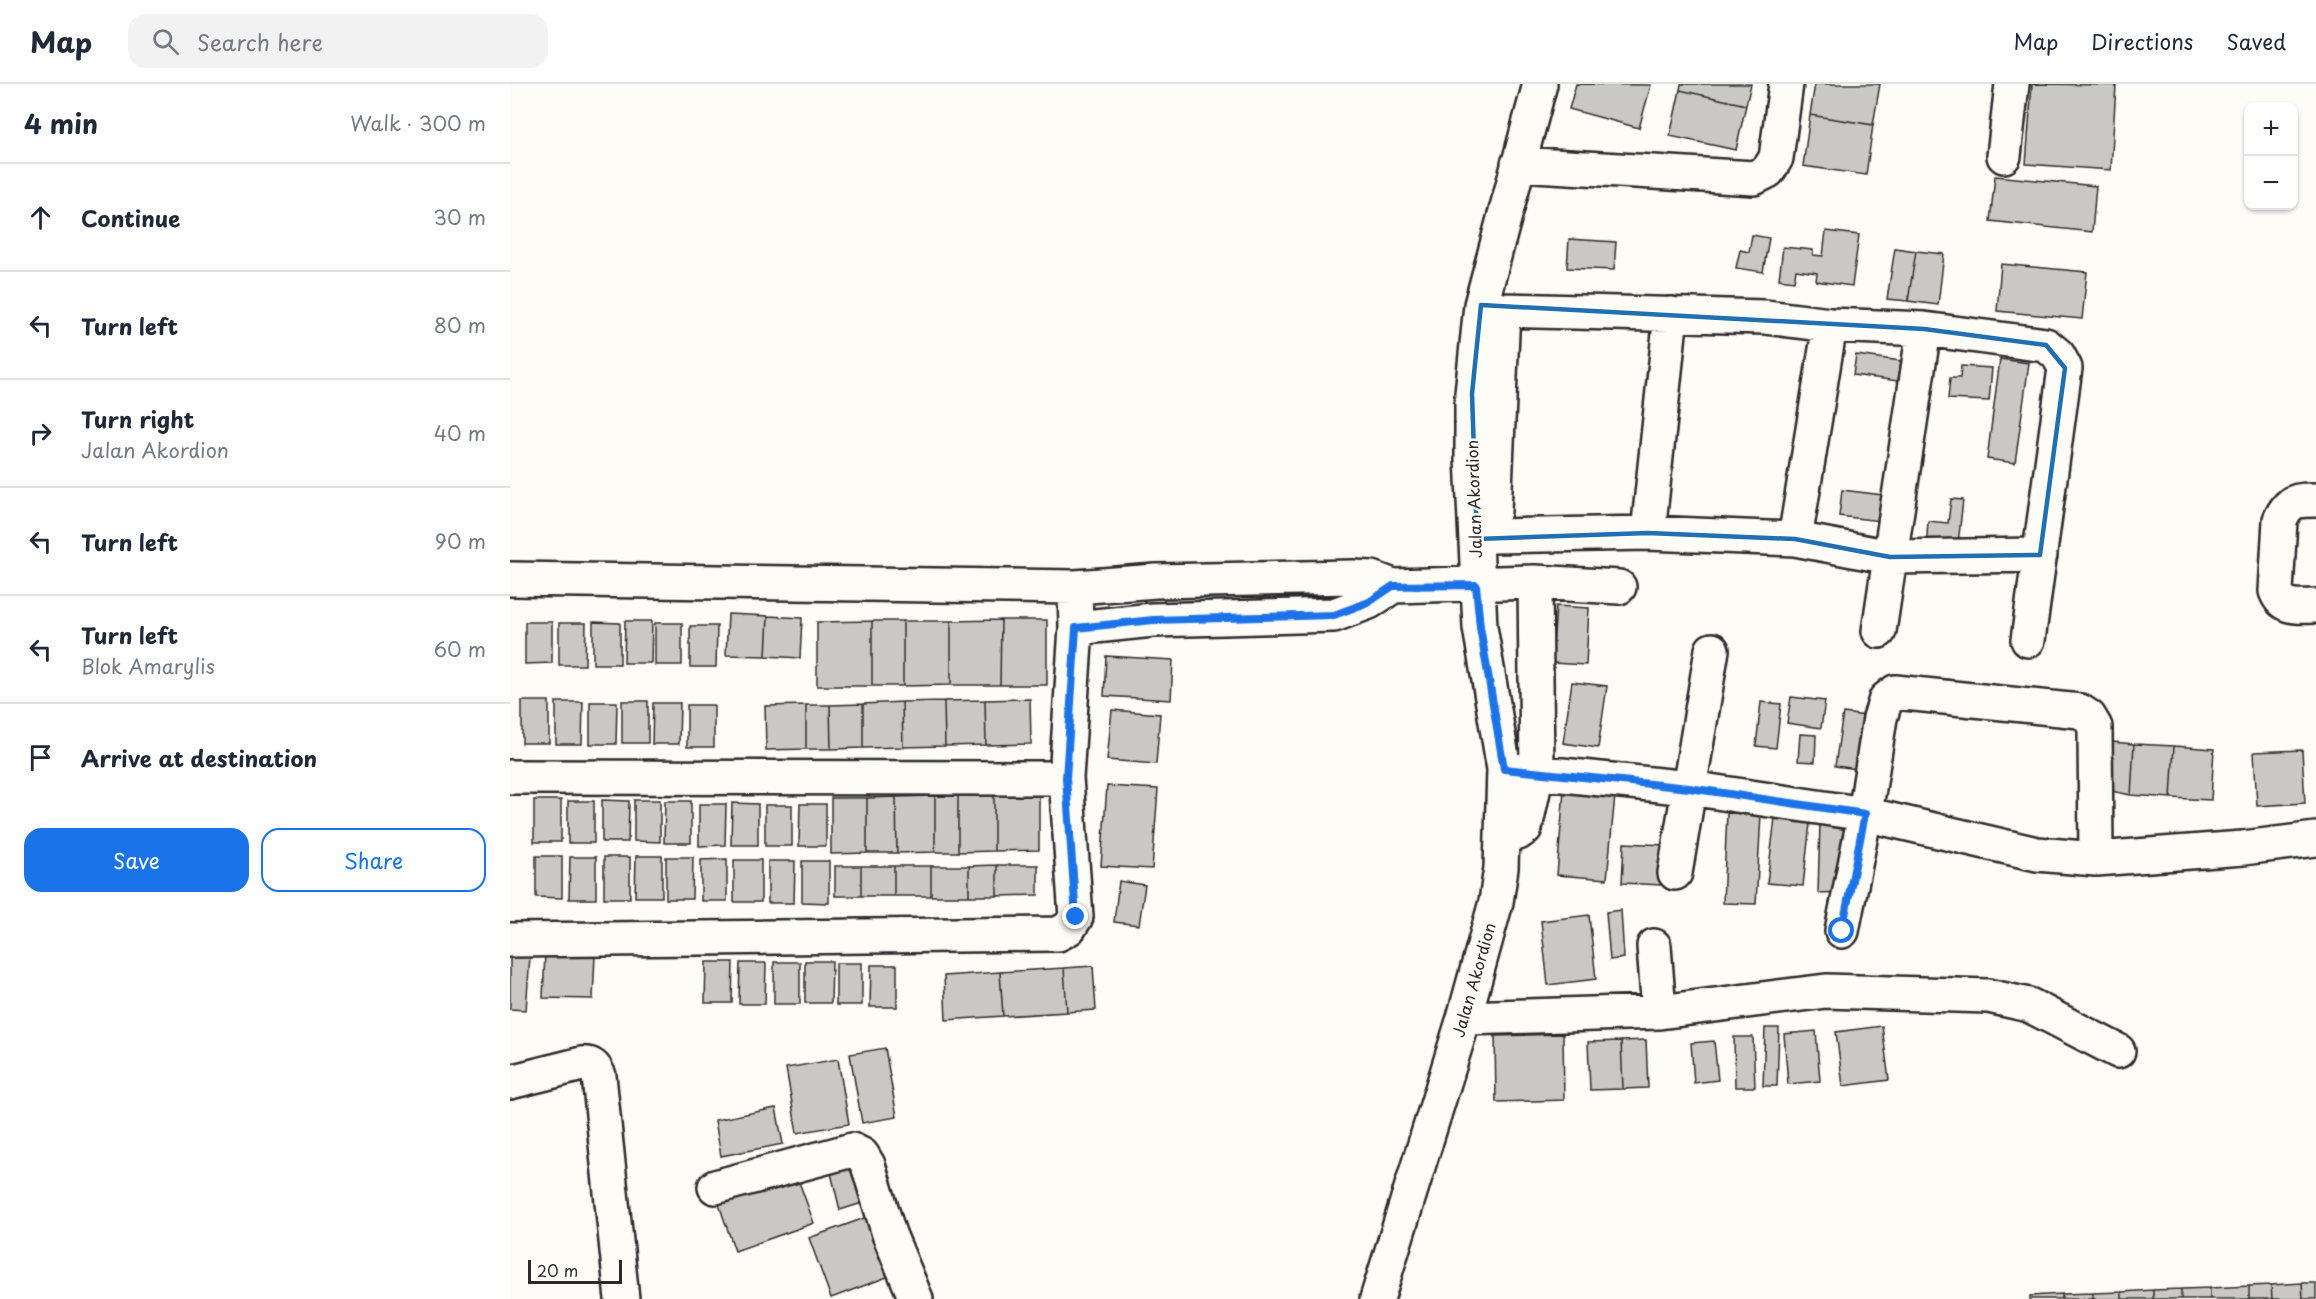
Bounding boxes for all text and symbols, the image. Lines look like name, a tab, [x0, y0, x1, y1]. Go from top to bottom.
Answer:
search box	[128, 14, 548, 68]
text: Map	[30, 20, 92, 63]
icon: search	[149, 25, 182, 58]
text: Search here	[197, 25, 323, 58]
text: Map	[2013, 25, 2058, 57]
text: Directions	[2091, 25, 2193, 57]
text: Saved	[2226, 25, 2286, 57]
map controls	[2244, 102, 2298, 210]
button: +	[2244, 102, 2298, 156]
text: 4 min	[24, 104, 98, 143]
text: Walk · 300 m	[350, 108, 486, 138]
button: −	[2244, 156, 2298, 210]
icon: ahead	[24, 201, 57, 234]
text: Continue	[81, 201, 180, 234]
text: 30 m	[433, 202, 486, 232]
icon: left	[24, 309, 57, 342]
text: Turn left	[81, 309, 178, 342]
text: 80 m	[434, 310, 486, 340]
text: Turn right	[81, 402, 194, 435]
icon: right	[24, 417, 57, 450]
text: 40 m	[434, 418, 486, 448]
text: Jalan Akordion	[81, 435, 229, 465]
street label: Jalan Akordion	[1459, 440, 1487, 559]
icon: left	[24, 525, 57, 558]
text: Turn left	[81, 525, 178, 558]
text: 90 m	[435, 526, 486, 556]
text: Turn left	[81, 618, 178, 651]
icon: left	[24, 633, 57, 666]
text: 60 m	[434, 634, 486, 664]
text: Blok Amarylis	[81, 651, 215, 681]
icon: arrive	[24, 741, 57, 774]
text: Arrive at destination	[81, 741, 317, 774]
button: Save	[24, 828, 249, 892]
button: Share	[261, 828, 486, 892]
route end	[1062, 903, 1088, 929]
route start	[1828, 917, 1854, 943]
street label: Jalan Akordion	[1445, 920, 1501, 1040]
scale bar	[528, 1257, 622, 1284]
text: 20 m	[537, 1258, 578, 1282]

